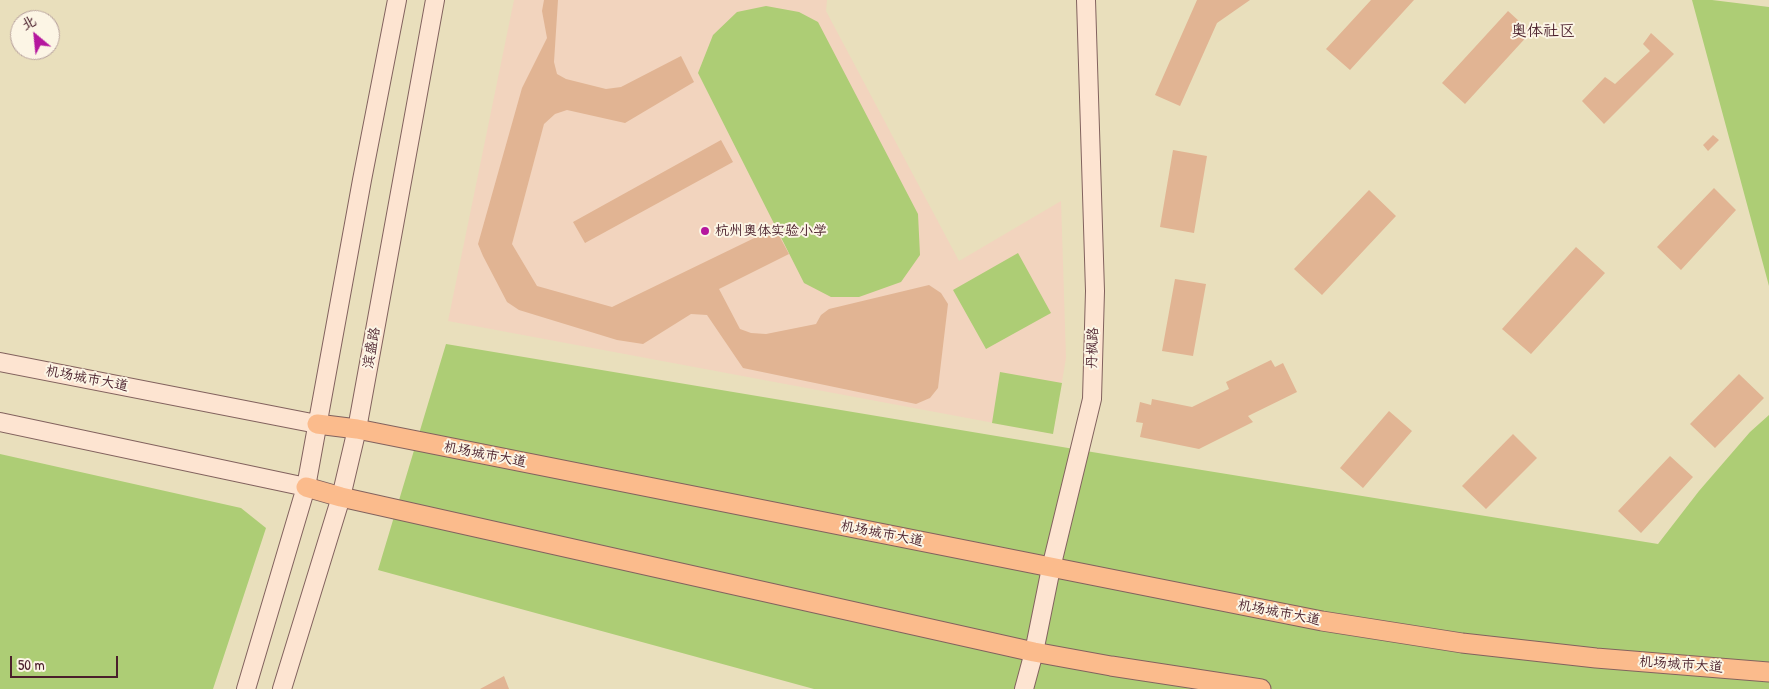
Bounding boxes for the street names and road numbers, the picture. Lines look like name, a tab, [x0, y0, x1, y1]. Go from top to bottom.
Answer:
street label: 滨盛路	[360, 326, 384, 370]
street label: 丹枫路	[1084, 327, 1102, 369]
street label: 机场城市大道	[44, 363, 130, 395]
street label: 机场城市大道	[442, 439, 528, 471]
street label: 机场城市大道	[839, 518, 925, 550]
street label: 机场城市大道	[1236, 597, 1322, 629]
street label: 机场城市大道	[1639, 654, 1723, 676]

